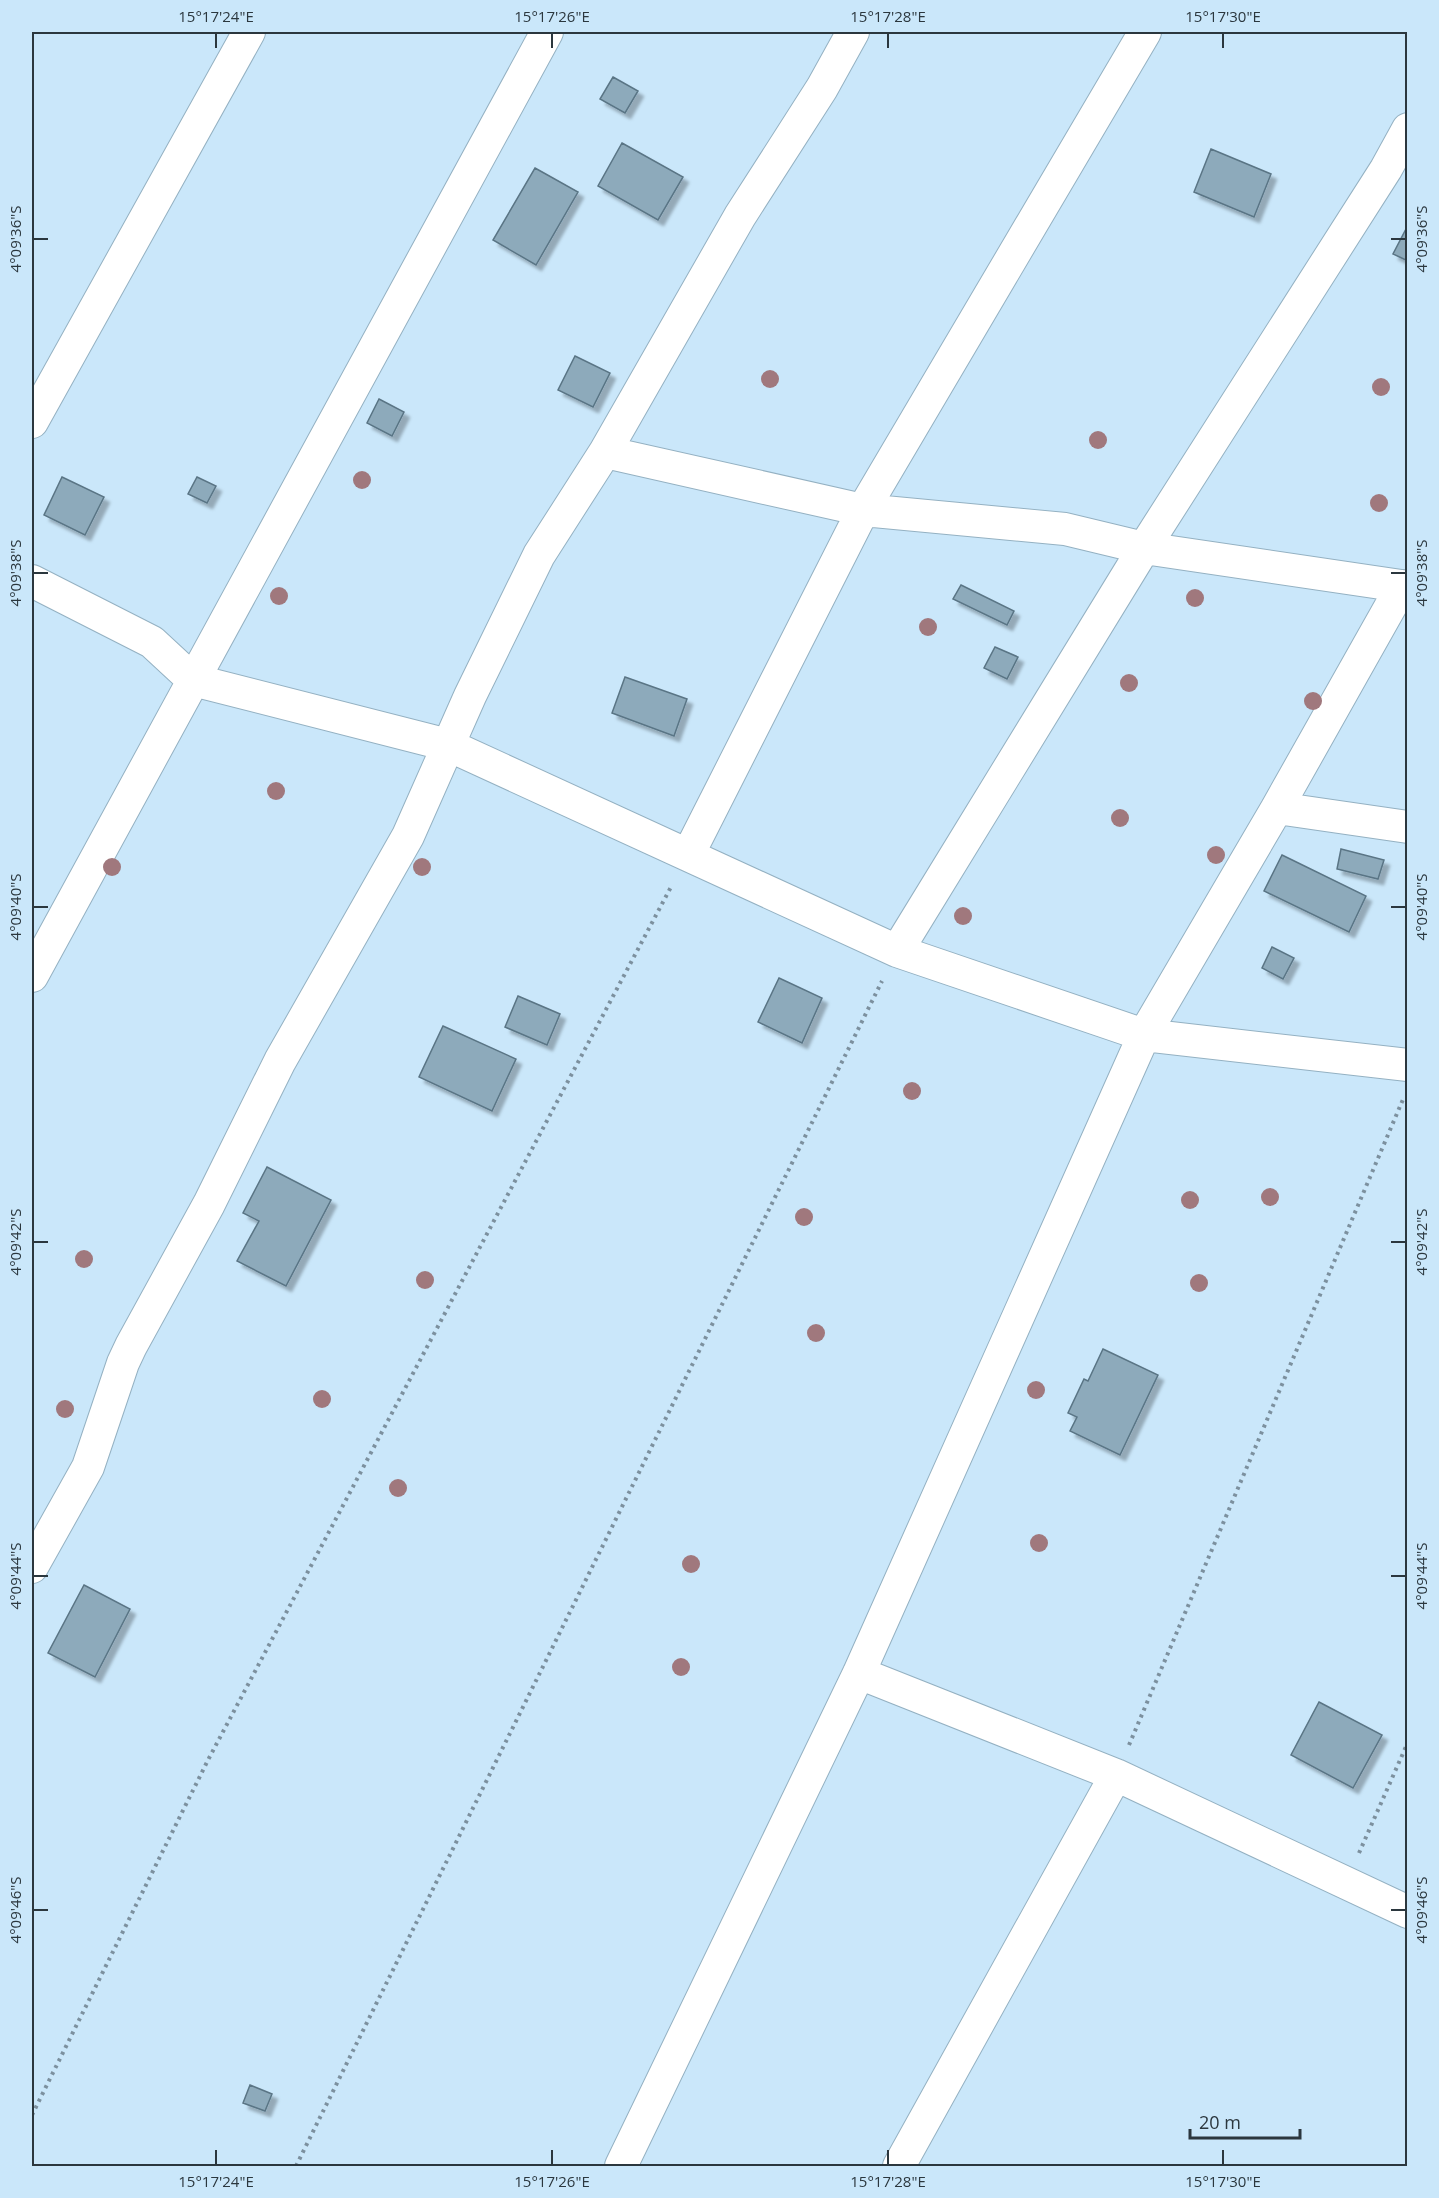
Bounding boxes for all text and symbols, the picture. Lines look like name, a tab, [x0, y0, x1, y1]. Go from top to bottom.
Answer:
text: 15°17'24"E	[178, 6, 254, 26]
text: 15°17'26"E	[514, 6, 590, 26]
text: 15°17'28"E	[850, 6, 926, 26]
text: 15°17'30"E	[1185, 6, 1261, 26]
text: 4°09'36"S	[5, 206, 25, 272]
text: 4°09'36"S	[1411, 206, 1431, 272]
text: 4°09'38"S	[5, 540, 25, 606]
text: 4°09'38"S	[1411, 540, 1431, 606]
text: 4°09'40"S	[5, 874, 25, 940]
text: 4°09'40"S	[1411, 874, 1431, 940]
text: 4°09'42"S	[5, 1209, 25, 1275]
text: 4°09'42"S	[1411, 1209, 1431, 1275]
text: 4°09'44"S	[5, 1543, 25, 1609]
text: 4°09'44"S	[1411, 1543, 1431, 1609]
text: 4°09'46"S	[5, 1877, 25, 1943]
text: 4°09'46"S	[1411, 1877, 1431, 1943]
scale bar	[1190, 2102, 1300, 2140]
text: 20 m	[1199, 2110, 1241, 2134]
text: 15°17'24"E	[178, 2171, 254, 2191]
text: 15°17'26"E	[514, 2171, 590, 2191]
text: 15°17'28"E	[850, 2171, 926, 2191]
text: 15°17'30"E	[1185, 2171, 1261, 2191]

